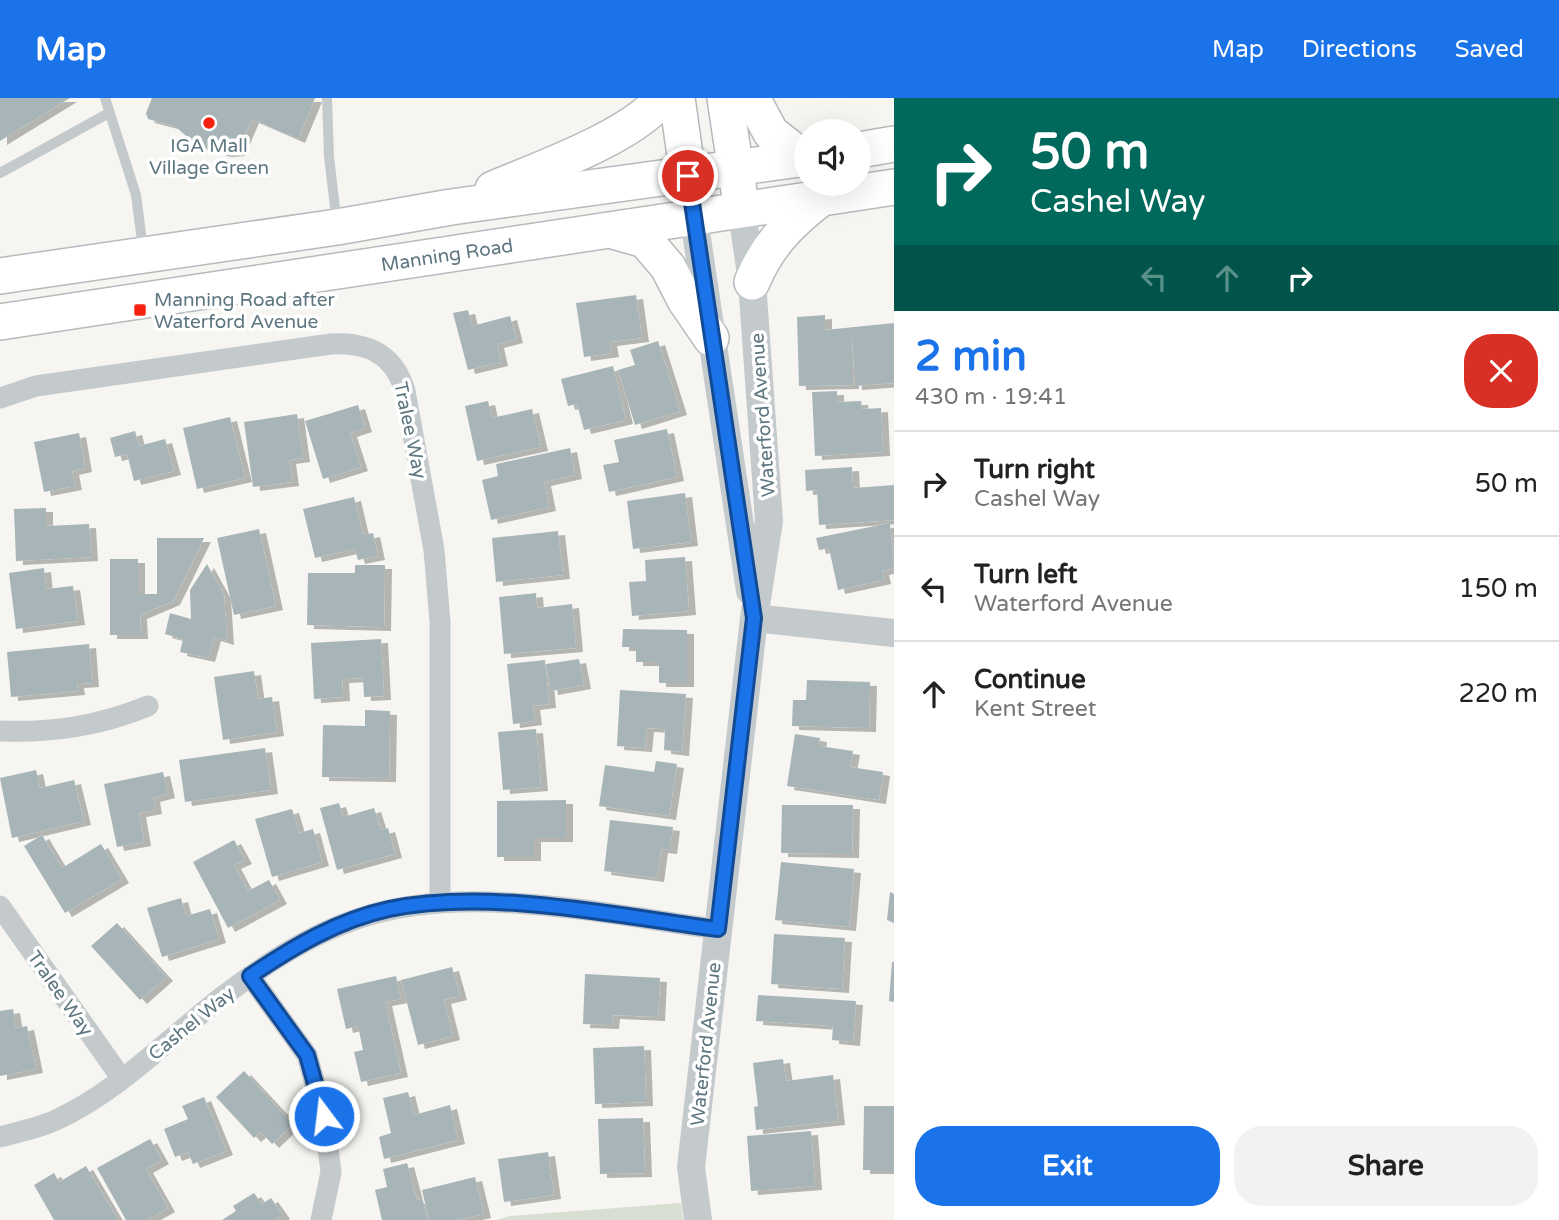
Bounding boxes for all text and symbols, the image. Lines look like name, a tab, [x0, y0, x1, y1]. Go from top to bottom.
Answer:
text: Map	[35, 30, 106, 69]
text: Map	[1212, 35, 1264, 64]
text: Directions	[1302, 35, 1417, 64]
text: Saved	[1455, 35, 1524, 64]
marker: IGA Mall Village Green	[201, 115, 217, 131]
map controls	[794, 119, 871, 196]
button: sound	[794, 119, 871, 196]
text: 50 m	[1030, 123, 1149, 182]
icon: right	[915, 126, 1006, 217]
place label: IGA Mall Village Green	[149, 135, 269, 179]
pin	[658, 146, 718, 206]
icon: arrive	[669, 157, 707, 195]
text: Cashel Way	[1030, 183, 1205, 221]
street label: Manning Road	[380, 235, 515, 276]
icon: left	[1135, 259, 1173, 297]
icon: ahead	[1208, 259, 1246, 297]
icon: right	[1281, 259, 1319, 297]
place label: Manning Road after Waterford Avenue	[154, 289, 335, 333]
marker: Manning Road after Waterford Avenue	[132, 302, 148, 318]
text: 2 min	[915, 331, 1027, 382]
street label: Waterford Avenue	[746, 332, 780, 498]
button: close	[1464, 334, 1538, 408]
street label: Tralee Way	[389, 380, 431, 481]
text: 430 m · 19:41	[915, 383, 1067, 411]
text: Turn right	[974, 454, 1095, 485]
icon: right	[915, 465, 953, 503]
text: 50 m	[1475, 468, 1538, 499]
text: Cashel Way	[974, 485, 1100, 513]
text: Turn left	[974, 559, 1077, 590]
icon: left	[915, 570, 953, 608]
text: 150 m	[1458, 573, 1538, 604]
text: Waterford Avenue	[974, 590, 1173, 618]
text: Continue	[974, 664, 1086, 695]
icon: ahead	[915, 675, 953, 713]
text: 220 m	[1458, 678, 1538, 709]
text: Kent Street	[974, 695, 1097, 723]
street label: Tralee Way	[23, 947, 98, 1040]
street label: Waterford Avenue	[686, 961, 726, 1127]
street label: Cashel Way	[144, 982, 239, 1065]
position arrow	[287, 1079, 361, 1153]
button: Exit	[915, 1126, 1220, 1206]
button: Share	[1234, 1126, 1538, 1206]

